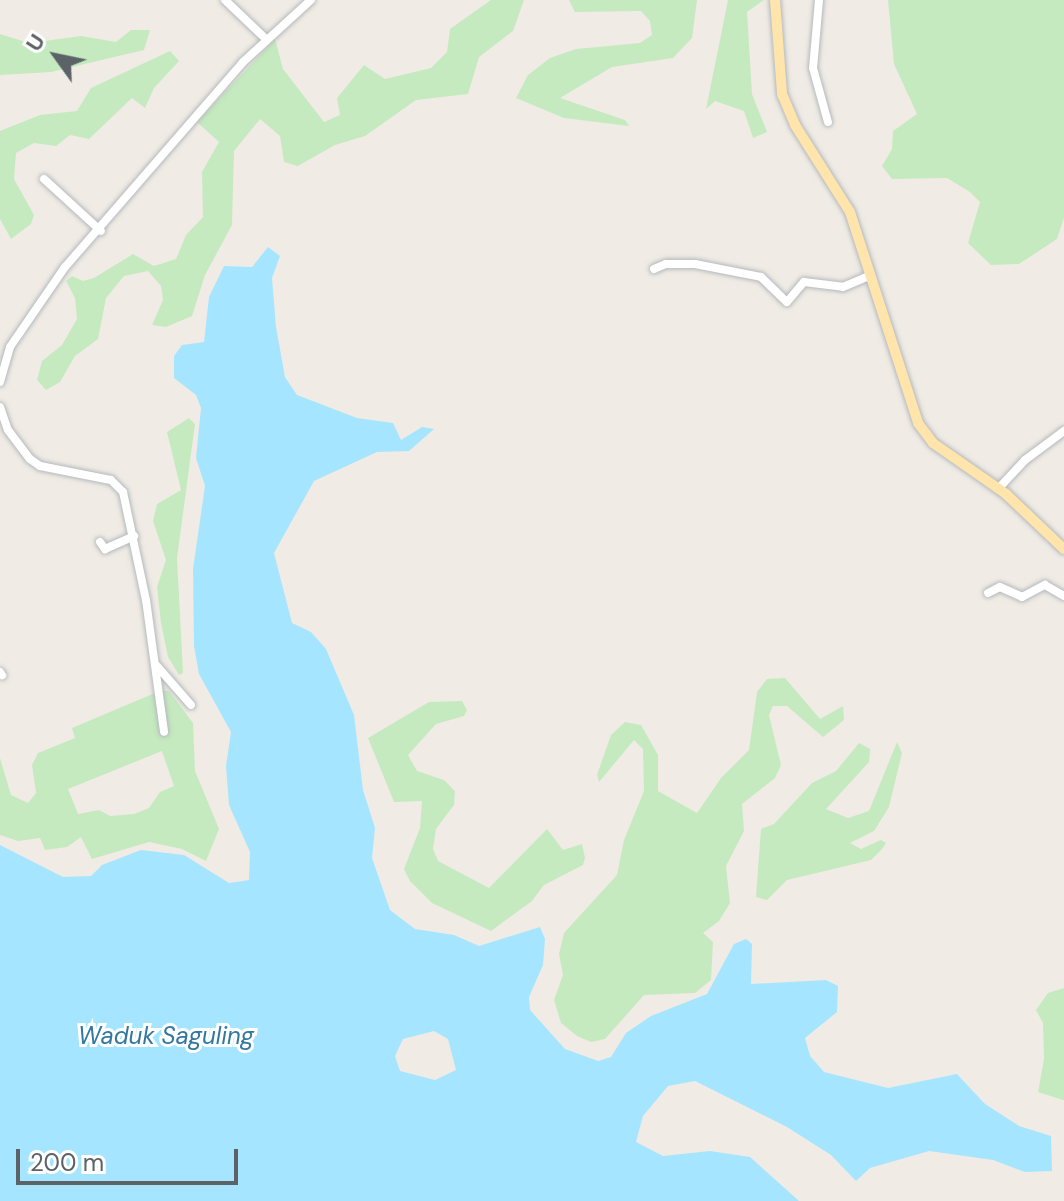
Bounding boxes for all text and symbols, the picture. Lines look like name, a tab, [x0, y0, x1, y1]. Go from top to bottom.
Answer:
north arrow	[16, 16, 96, 96]
text: U	[19, 28, 52, 57]
water label: Waduk Saguling	[78, 1022, 254, 1050]
scale bar	[20, 1133, 242, 1183]
text: 200 m	[30, 1147, 104, 1178]

